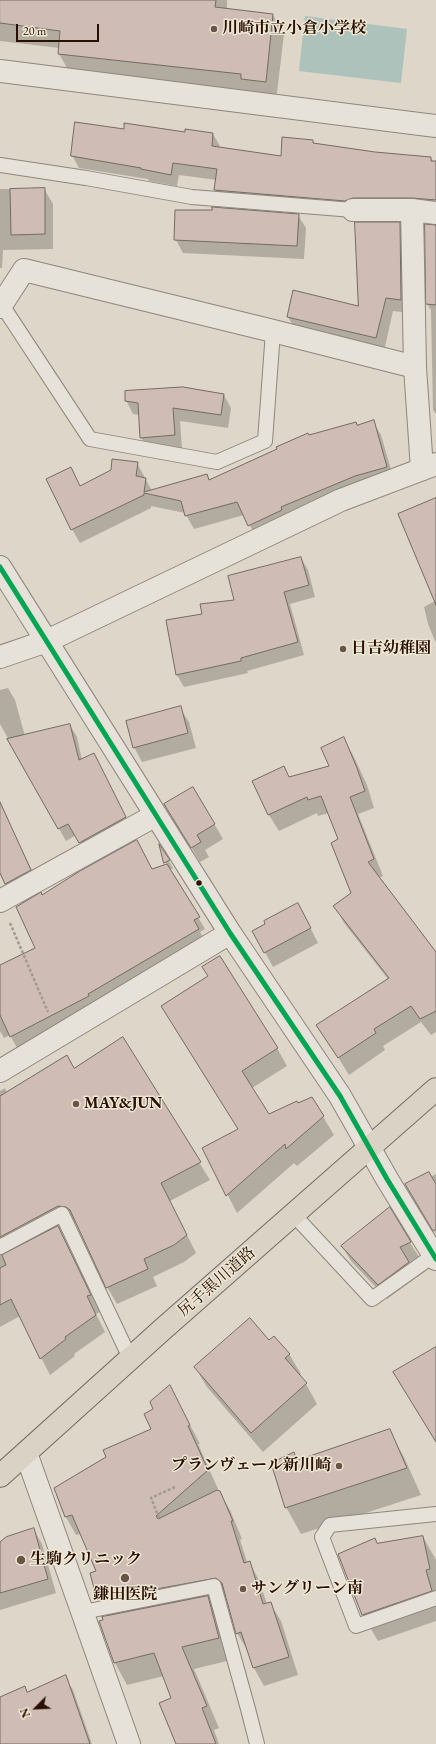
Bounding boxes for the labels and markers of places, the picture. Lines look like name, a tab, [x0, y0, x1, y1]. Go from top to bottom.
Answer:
place label: 川崎市立小倉小学校	[222, 19, 366, 39]
marker: 川崎市立小倉小学校	[209, 24, 219, 34]
place label: 日吉幼稚園	[351, 639, 431, 659]
marker: 日吉幼稚園	[338, 644, 348, 654]
unlabelled marker	[194, 878, 204, 888]
place label: MAY&JUN	[84, 1094, 162, 1114]
marker: MAY&JUN	[71, 1099, 81, 1109]
place label: プランヴェール新川崎	[171, 1456, 331, 1476]
marker: プランヴェール新川崎	[334, 1461, 344, 1471]
place label: 生駒クリニック	[30, 1550, 142, 1570]
marker: 生駒クリニック	[15, 1554, 27, 1566]
marker: 鎌田医院	[119, 1572, 131, 1584]
place label: サングリーン南	[251, 1579, 363, 1599]
marker: サングリーン南	[238, 1584, 248, 1594]
place label: 鎌田医院	[93, 1585, 157, 1605]

